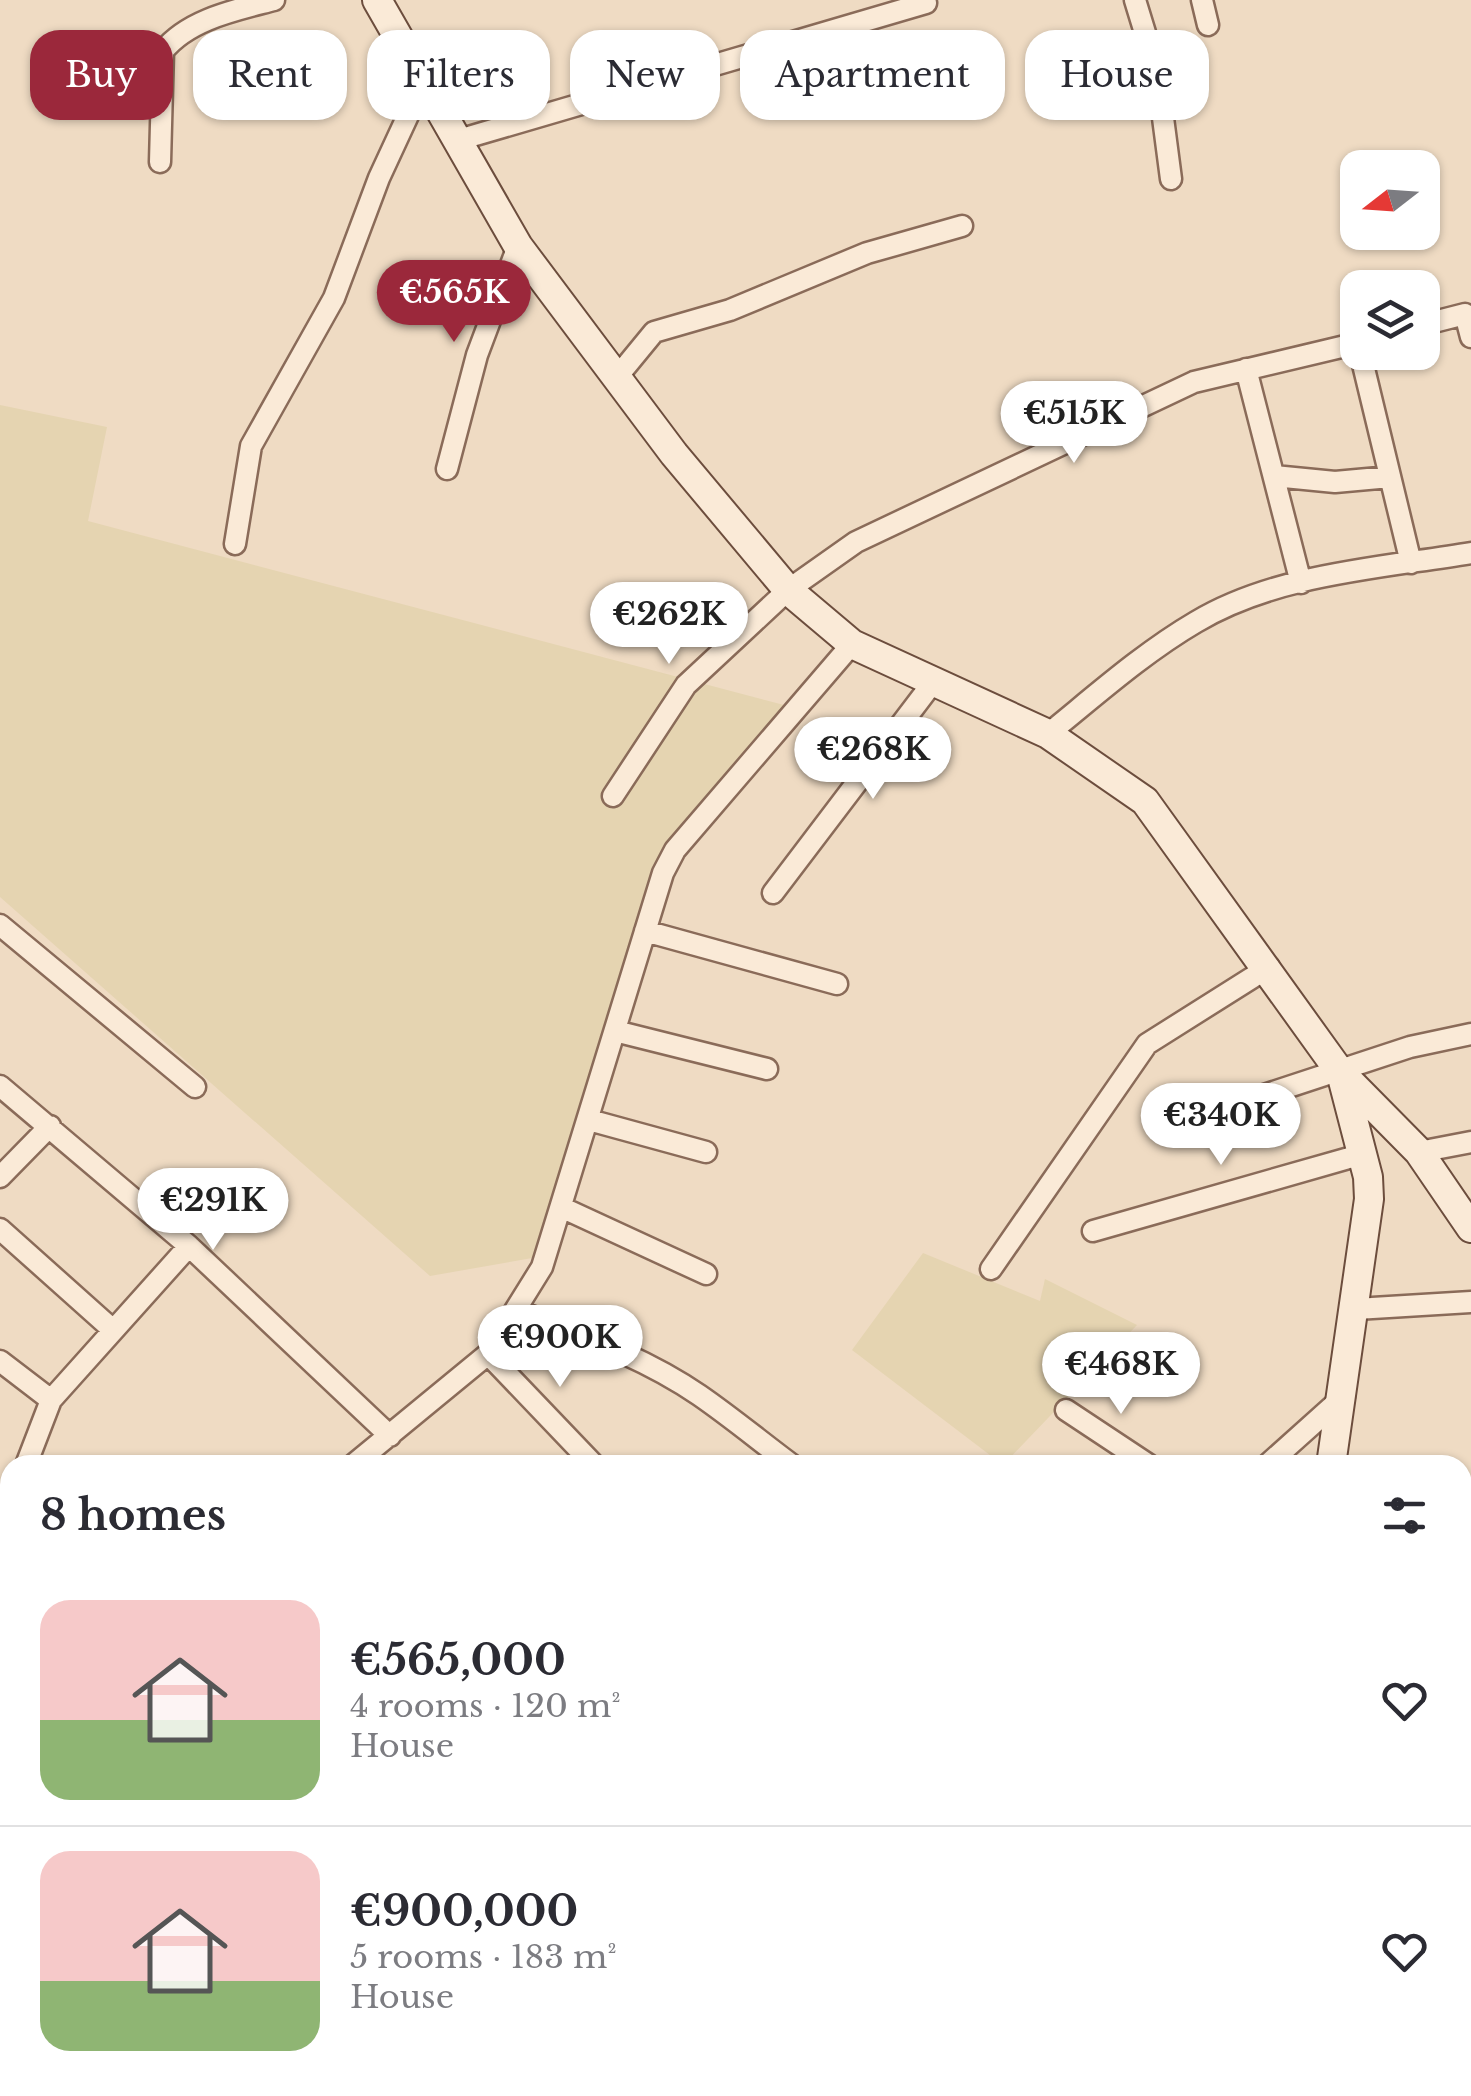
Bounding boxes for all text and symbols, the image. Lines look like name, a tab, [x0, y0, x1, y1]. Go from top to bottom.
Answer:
chip: Buy	[30, 30, 173, 120]
chip: Rent	[193, 30, 347, 120]
chip: Filters	[367, 30, 550, 120]
chip: New	[570, 30, 720, 120]
chip: Apartment	[740, 30, 1005, 120]
chip: House	[1025, 30, 1209, 120]
north arrow	[1340, 150, 1440, 250]
map controls	[1340, 150, 1440, 370]
pin: €565K	[384, 260, 524, 345]
button: layers	[1340, 270, 1440, 370]
text: €565K	[399, 272, 509, 312]
pin: €515K	[1004, 381, 1144, 466]
text: €515K	[1023, 393, 1125, 433]
pin: €262K	[599, 582, 739, 667]
text: €262K	[612, 594, 726, 634]
pin: €268K	[803, 717, 943, 802]
text: €268K	[816, 729, 930, 769]
pin: €340K	[1151, 1083, 1291, 1168]
text: €340K	[1163, 1095, 1279, 1135]
pin: €291K	[143, 1168, 283, 1253]
text: €291K	[159, 1180, 267, 1220]
pin: €900K	[490, 1305, 630, 1390]
text: €900K	[500, 1317, 620, 1357]
pin: €468K	[1051, 1332, 1191, 1417]
text: €468K	[1064, 1344, 1178, 1384]
icon: filters	[1377, 1488, 1432, 1543]
text: 8 homes	[40, 1489, 226, 1541]
text: €565,000	[350, 1634, 566, 1686]
icon: home	[120, 1640, 240, 1760]
icon: heart	[1377, 1673, 1432, 1728]
text: 4 rooms · 120 m²	[350, 1686, 621, 1726]
text: House	[350, 1726, 454, 1766]
text: €900,000	[350, 1885, 578, 1937]
icon: home	[120, 1891, 240, 2011]
icon: heart	[1377, 1924, 1432, 1979]
text: 5 rooms · 183 m²	[350, 1937, 617, 1977]
text: House	[350, 1977, 454, 2017]

